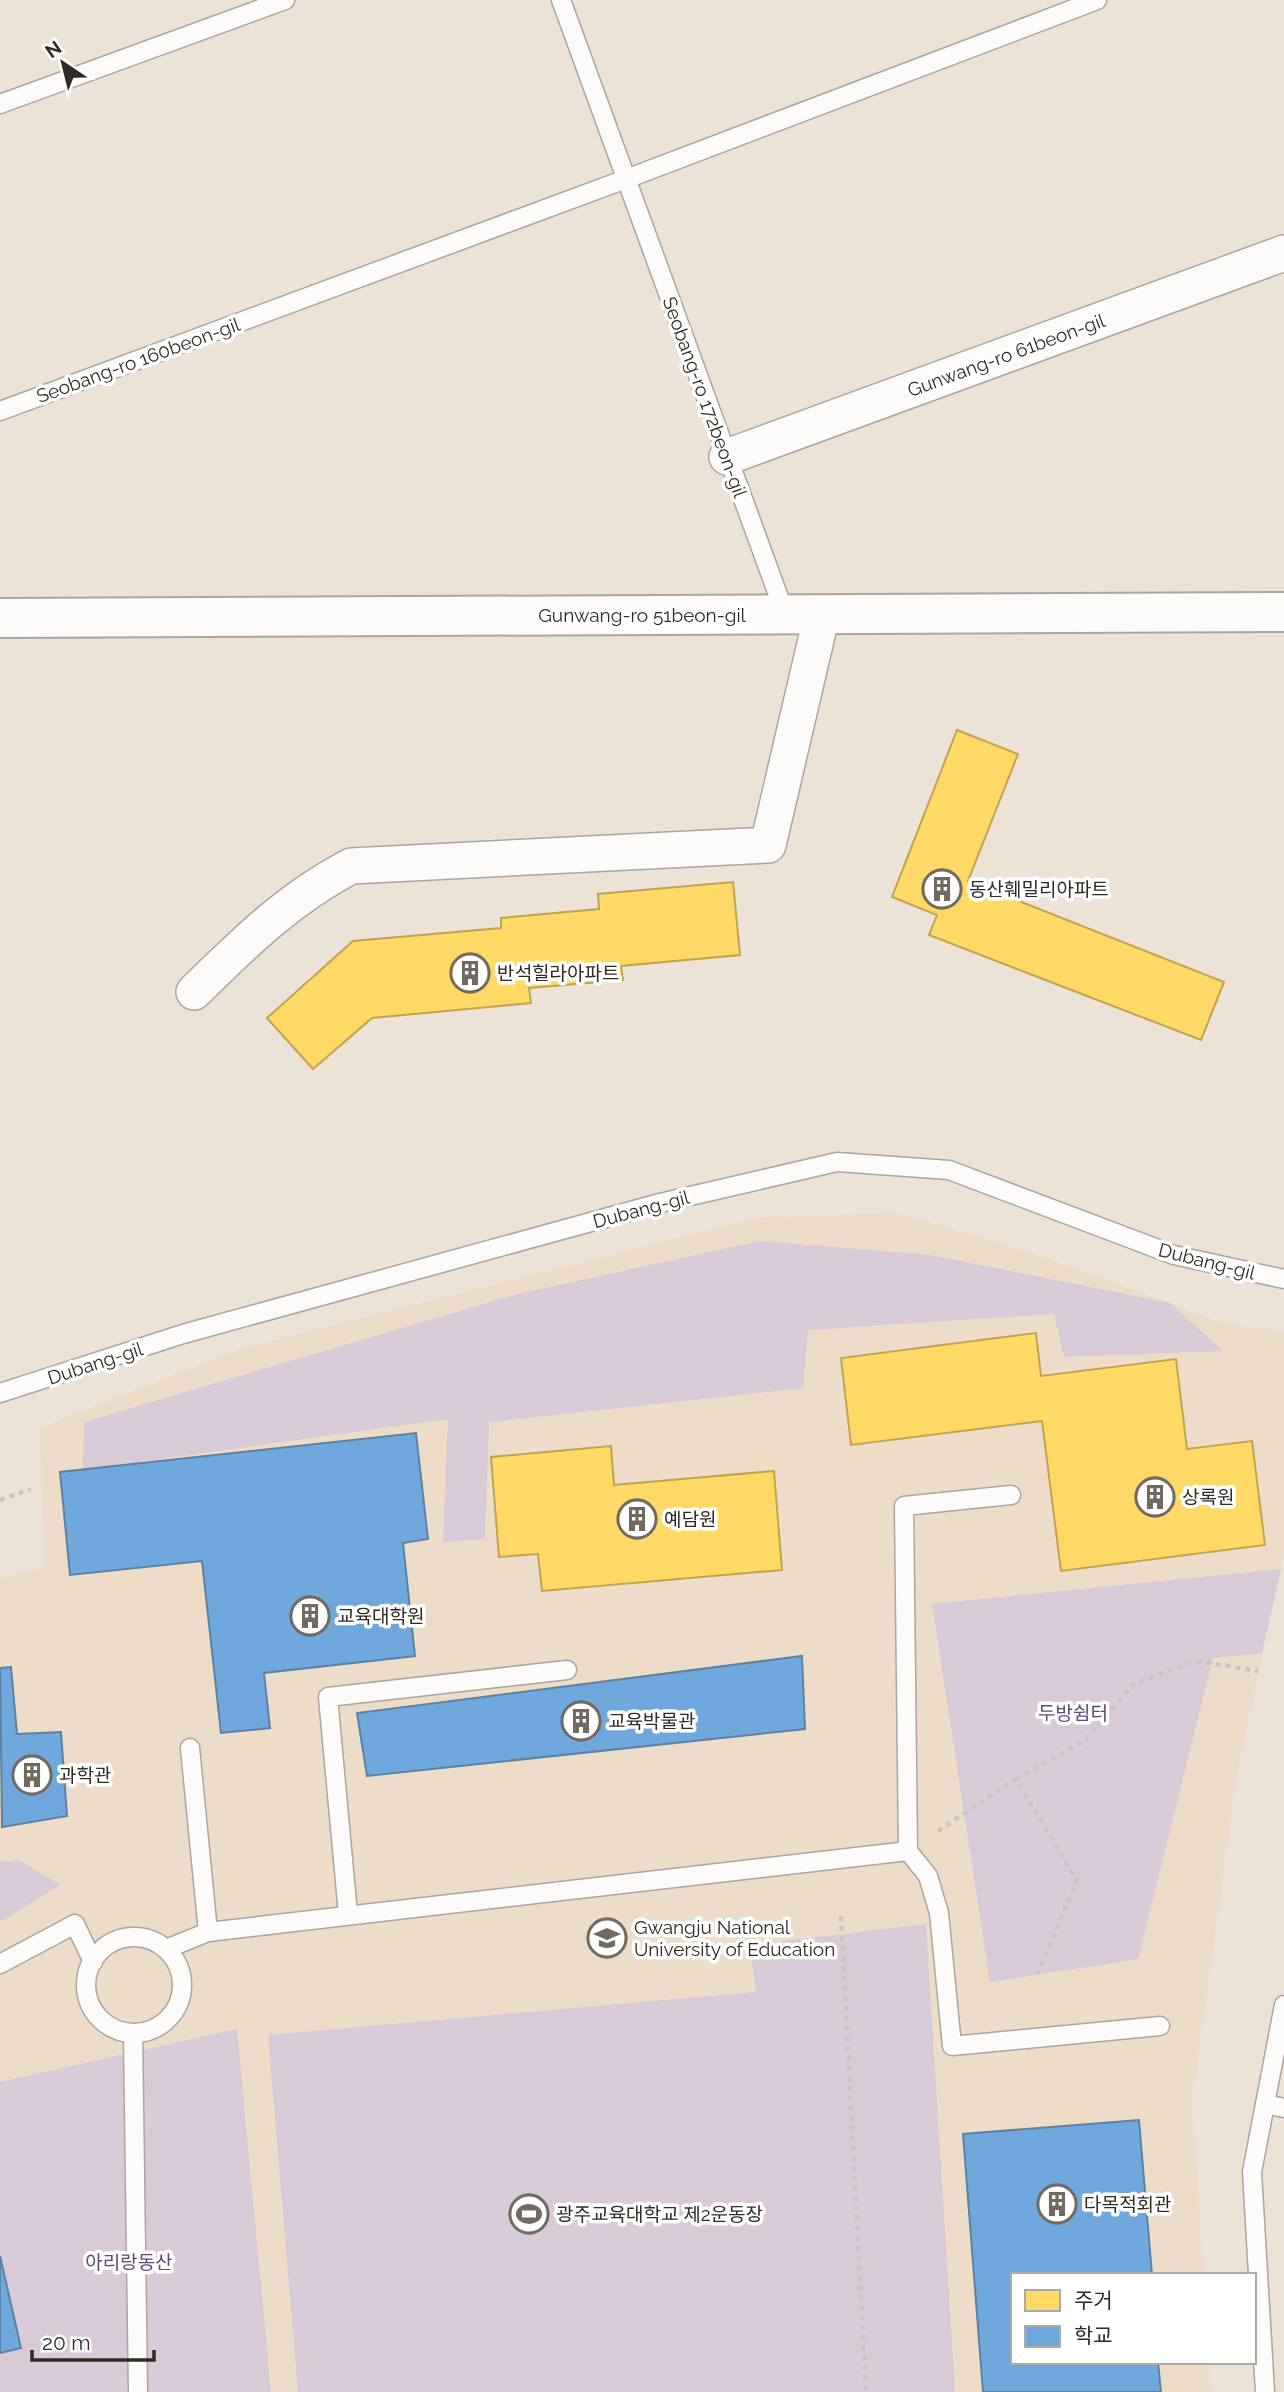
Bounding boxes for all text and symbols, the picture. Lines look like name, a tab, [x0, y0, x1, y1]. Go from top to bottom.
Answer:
north arrow	[28, 28, 98, 98]
text: N	[41, 36, 65, 62]
street label: Seobang-ro 172beon-gil	[658, 294, 752, 501]
street label: Gunwang-ro 61beon-gil	[904, 309, 1109, 401]
street label: Seobang-ro 160beon-gil	[33, 313, 244, 407]
street label: Gunwang-ro 51beon-gil	[538, 604, 747, 626]
building icon: 동산훼밀리아파트	[921, 868, 963, 910]
place label: 동산훼밀리아파트	[969, 878, 1109, 900]
building icon: 반석힐라아파트	[449, 952, 491, 994]
place label: 반석힐라아파트	[497, 962, 619, 984]
street label: Dubang-gil	[590, 1185, 692, 1232]
street label: Dubang-gil	[1156, 1238, 1258, 1284]
street label: Dubang-gil	[45, 1337, 146, 1389]
building icon: 상록원	[1134, 1476, 1176, 1518]
place label: 상록원	[1182, 1486, 1234, 1508]
building icon: 예담원	[616, 1498, 658, 1540]
place label: 예담원	[664, 1508, 716, 1530]
building icon: 교육대학원	[289, 1595, 331, 1637]
place label: 교육대학원	[337, 1605, 424, 1627]
building icon: 교육박물관	[560, 1700, 602, 1742]
park label: 두방쉼터	[1038, 1702, 1108, 1724]
place label: 교육박물관	[608, 1710, 695, 1732]
building icon: 과학관	[11, 1754, 53, 1796]
place label: 과학관	[59, 1764, 111, 1786]
place label: Gwangju National University of Education	[634, 1916, 835, 1960]
school or university icon: Gwangju National University of Education	[586, 1917, 628, 1959]
building icon: 다목적회관	[1036, 2183, 1078, 2225]
sports icon: 광주교육대학교 제2운동장	[508, 2193, 550, 2235]
place label: 다목적회관	[1084, 2193, 1171, 2215]
place label: 광주교육대학교 제2운동장	[556, 2203, 763, 2225]
park label: 아리랑동산	[85, 2251, 173, 2273]
legend	[1011, 2273, 1256, 2364]
text: 주거	[1074, 2288, 1113, 2313]
scale bar	[32, 2318, 154, 2362]
text: 학교	[1074, 2323, 1113, 2348]
text: 20 m	[42, 2330, 90, 2355]

